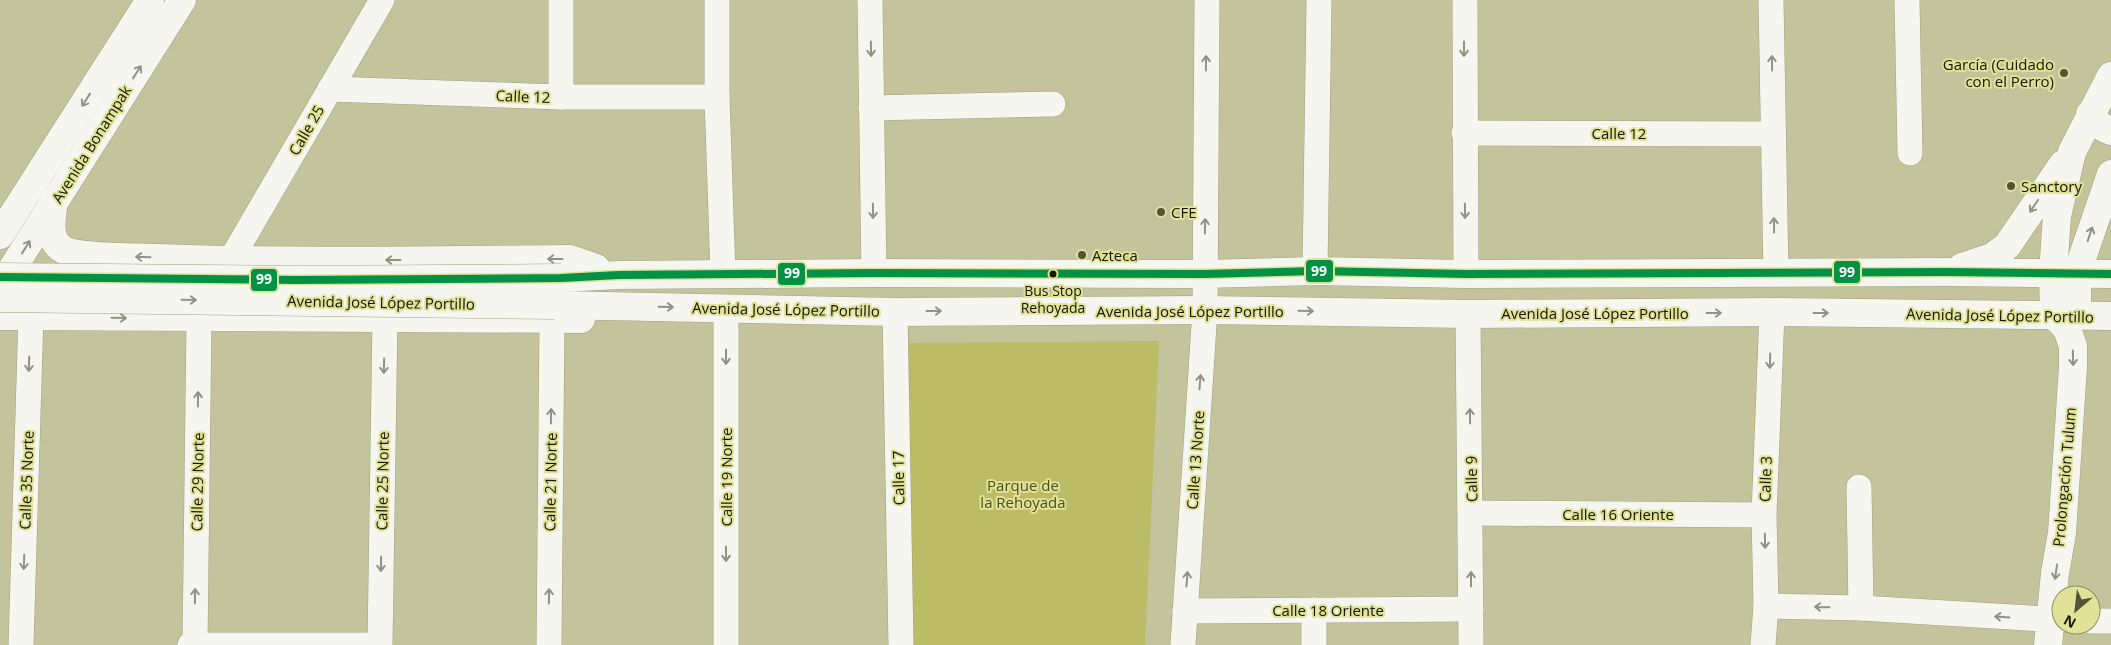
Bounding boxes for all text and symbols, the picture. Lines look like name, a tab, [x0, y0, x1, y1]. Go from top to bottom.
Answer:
one-way arrow	[866, 40, 876, 56]
one-way arrow	[1460, 40, 1469, 56]
place label: García (Cuidado con el Perro)	[1943, 54, 2054, 91]
one-way arrow	[1201, 55, 1211, 72]
one-way arrow	[1767, 55, 1777, 71]
one-way arrow	[132, 65, 142, 79]
marker: García (Cuidado con el Perro)	[2058, 67, 2070, 79]
street label: Avenida Bonampak	[47, 81, 135, 207]
street label: Calle 12	[495, 85, 551, 107]
one-way arrow	[81, 93, 91, 107]
street label: Calle 25	[284, 101, 328, 159]
street label: Calle 12	[1592, 123, 1646, 143]
place label: Sanctory	[2021, 176, 2082, 196]
marker: Sanctory	[2005, 180, 2017, 192]
one-way arrow	[2029, 199, 2039, 213]
one-way arrow	[868, 202, 878, 219]
place label: CFE	[1171, 202, 1197, 222]
one-way arrow	[1460, 202, 1470, 219]
marker: CFE	[1155, 206, 1167, 218]
one-way arrow	[1770, 217, 1779, 233]
one-way arrow	[1200, 218, 1209, 234]
one-way arrow	[2086, 227, 2095, 243]
one-way arrow	[21, 240, 31, 254]
place label: Azteca	[1092, 245, 1138, 265]
marker: Azteca	[1076, 249, 1088, 261]
one-way arrow	[135, 252, 152, 262]
one-way arrow	[548, 254, 564, 264]
one-way arrow	[385, 255, 402, 265]
line badge: 99	[1305, 259, 1334, 283]
line badge: 99	[1833, 260, 1861, 284]
text: 99	[1311, 261, 1327, 280]
line badge: 99	[777, 262, 806, 286]
text: 99	[1839, 262, 1855, 281]
text: 99	[784, 263, 800, 282]
line badge: 99	[250, 268, 278, 292]
text: 99	[256, 269, 272, 288]
marker: Bus Stop Rehoyada	[1048, 269, 1058, 279]
place label: Bus Stop Rehoyada	[1021, 281, 1085, 317]
street label: Avenida José López Portillo	[287, 290, 475, 314]
one-way arrow	[180, 295, 196, 304]
street label: Avenida José López Portillo	[692, 297, 880, 321]
street label: Avenida José López Portillo	[1096, 301, 1284, 321]
one-way arrow	[658, 302, 674, 312]
street label: Avenida José López Portillo	[1501, 303, 1689, 323]
street label: Avenida José López Portillo	[1906, 303, 2094, 327]
one-way arrow	[925, 306, 941, 316]
one-way arrow	[1298, 306, 1314, 316]
one-way arrow	[1705, 308, 1721, 318]
one-way arrow	[1812, 308, 1828, 318]
one-way arrow	[110, 313, 126, 323]
one-way arrow	[721, 348, 731, 365]
one-way arrow	[2068, 350, 2078, 366]
one-way arrow	[1765, 352, 1775, 369]
one-way arrow	[25, 356, 34, 372]
one-way arrow	[379, 358, 389, 374]
one-way arrow	[1196, 374, 1205, 390]
one-way arrow	[193, 391, 203, 408]
street label: Prolongación Tulum	[2048, 406, 2080, 548]
one-way arrow	[546, 409, 556, 425]
one-way arrow	[1465, 409, 1475, 425]
street label: Calle 13 Norte	[1182, 410, 1208, 510]
street label: Calle 19 Norte	[716, 428, 736, 526]
street label: Calle 35 Norte	[14, 430, 38, 530]
street label: Calle 25 Norte	[371, 431, 393, 531]
street label: Calle 29 Norte	[186, 432, 208, 532]
street label: Calle 21 Norte	[539, 432, 561, 532]
street label: Calle 17	[888, 450, 908, 506]
street label: Calle 9	[1461, 456, 1481, 502]
street label: Calle 3	[1754, 456, 1776, 502]
park label: Parque de la Rehoyada	[980, 475, 1066, 512]
street label: Calle 16 Oriente	[1562, 504, 1674, 524]
one-way arrow	[1760, 533, 1769, 549]
one-way arrow	[721, 546, 731, 562]
one-way arrow	[19, 553, 28, 569]
one-way arrow	[376, 556, 386, 572]
one-way arrow	[2050, 564, 2060, 580]
one-way arrow	[1183, 571, 1192, 587]
one-way arrow	[1466, 571, 1476, 588]
north arrow	[2051, 585, 2101, 635]
one-way arrow	[191, 589, 200, 605]
one-way arrow	[544, 589, 554, 605]
street label: Calle 18 Oriente	[1272, 600, 1384, 620]
one-way arrow	[1815, 602, 1831, 612]
text: N	[2060, 611, 2079, 633]
one-way arrow	[1994, 612, 2010, 621]

